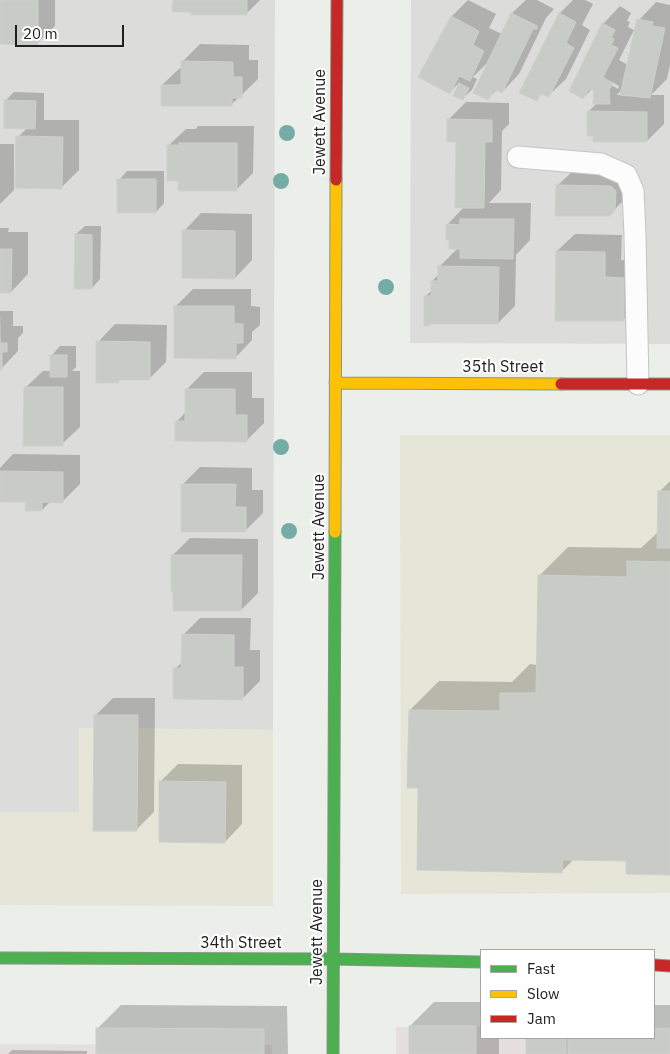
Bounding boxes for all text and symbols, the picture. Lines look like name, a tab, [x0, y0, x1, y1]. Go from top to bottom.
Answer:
scale bar	[18, 15, 126, 47]
text: 20 m	[23, 24, 58, 43]
street label: Jewett Avenue	[310, 69, 330, 175]
street label: 35th Street	[462, 357, 544, 377]
street label: Jewett Avenue	[309, 474, 329, 580]
street label: Jewett Avenue	[307, 879, 327, 985]
street label: 34th Street	[200, 933, 282, 953]
legend	[480, 949, 655, 1039]
text: Fast	[527, 959, 555, 978]
text: Slow	[527, 984, 560, 1003]
text: Jam	[527, 1009, 556, 1028]

